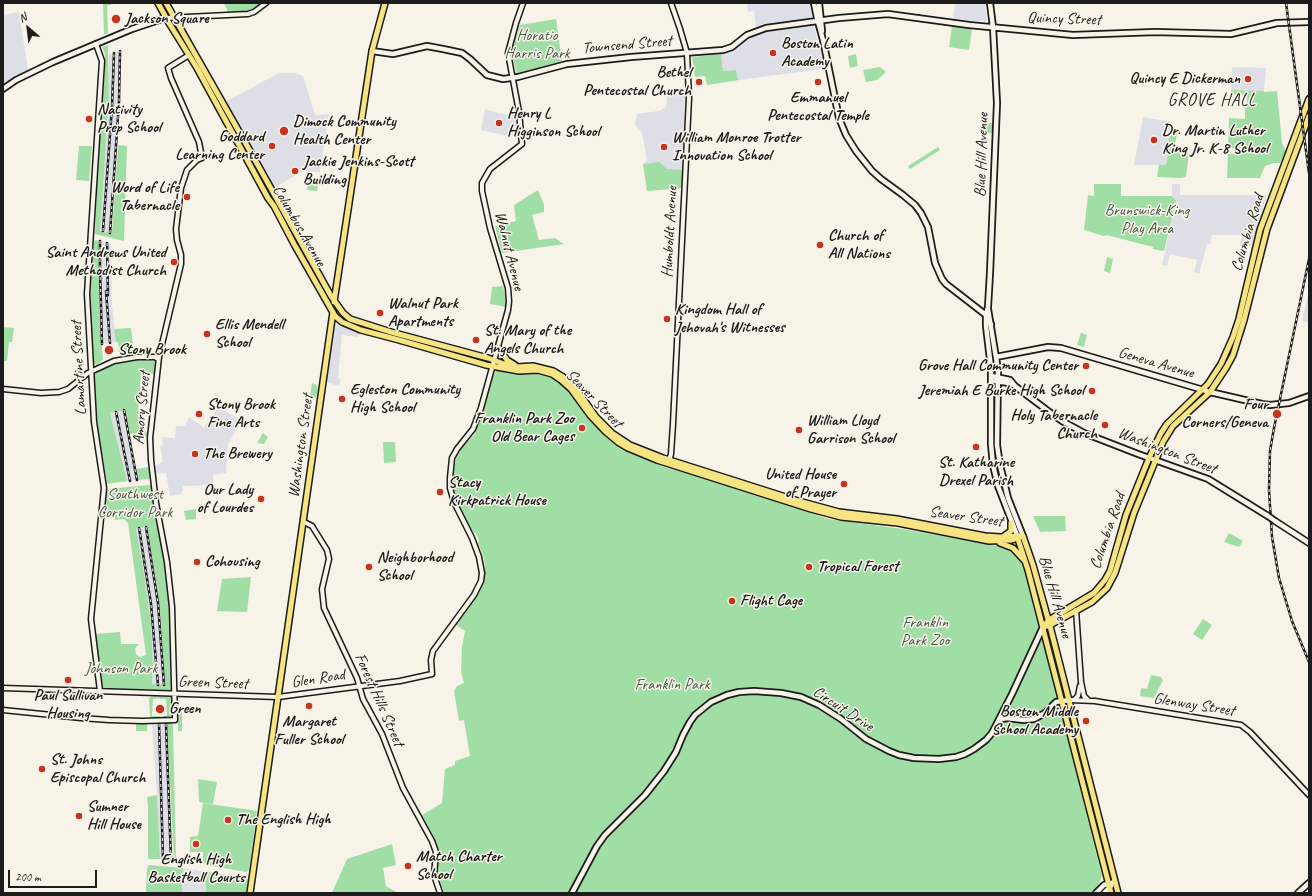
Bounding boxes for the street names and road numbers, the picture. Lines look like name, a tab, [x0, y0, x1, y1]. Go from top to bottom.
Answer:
street label: Quincy Street	[1027, 8, 1101, 30]
street label: Townsend Street	[581, 32, 673, 58]
street label: Blue Hill Avenue	[971, 112, 993, 198]
street label: Columbus Avenue	[268, 182, 330, 270]
street label: Humboldt Avenue	[658, 186, 682, 278]
street label: Columbia Road	[1227, 192, 1269, 274]
street label: Walnut Avenue	[490, 210, 528, 292]
street label: Lamartine Street	[67, 320, 91, 416]
street label: Geneva Avenue	[1116, 343, 1196, 383]
street label: Seaver Street	[561, 366, 627, 432]
street label: Amory Street	[129, 371, 155, 445]
street label: Washington Street	[284, 393, 318, 499]
street label: Washington Street	[1115, 423, 1219, 479]
street label: Columbia Road	[1086, 490, 1130, 572]
street label: Seaver Street	[928, 502, 1004, 532]
street label: Blue Hill Avenue	[1034, 554, 1076, 640]
street label: Forest Hills Street	[350, 650, 408, 750]
street label: Glen Road	[290, 665, 346, 693]
street label: Green Street	[178, 672, 248, 694]
street label: Circuit Drive	[809, 682, 877, 736]
street label: Glenway Street	[1152, 689, 1236, 721]

